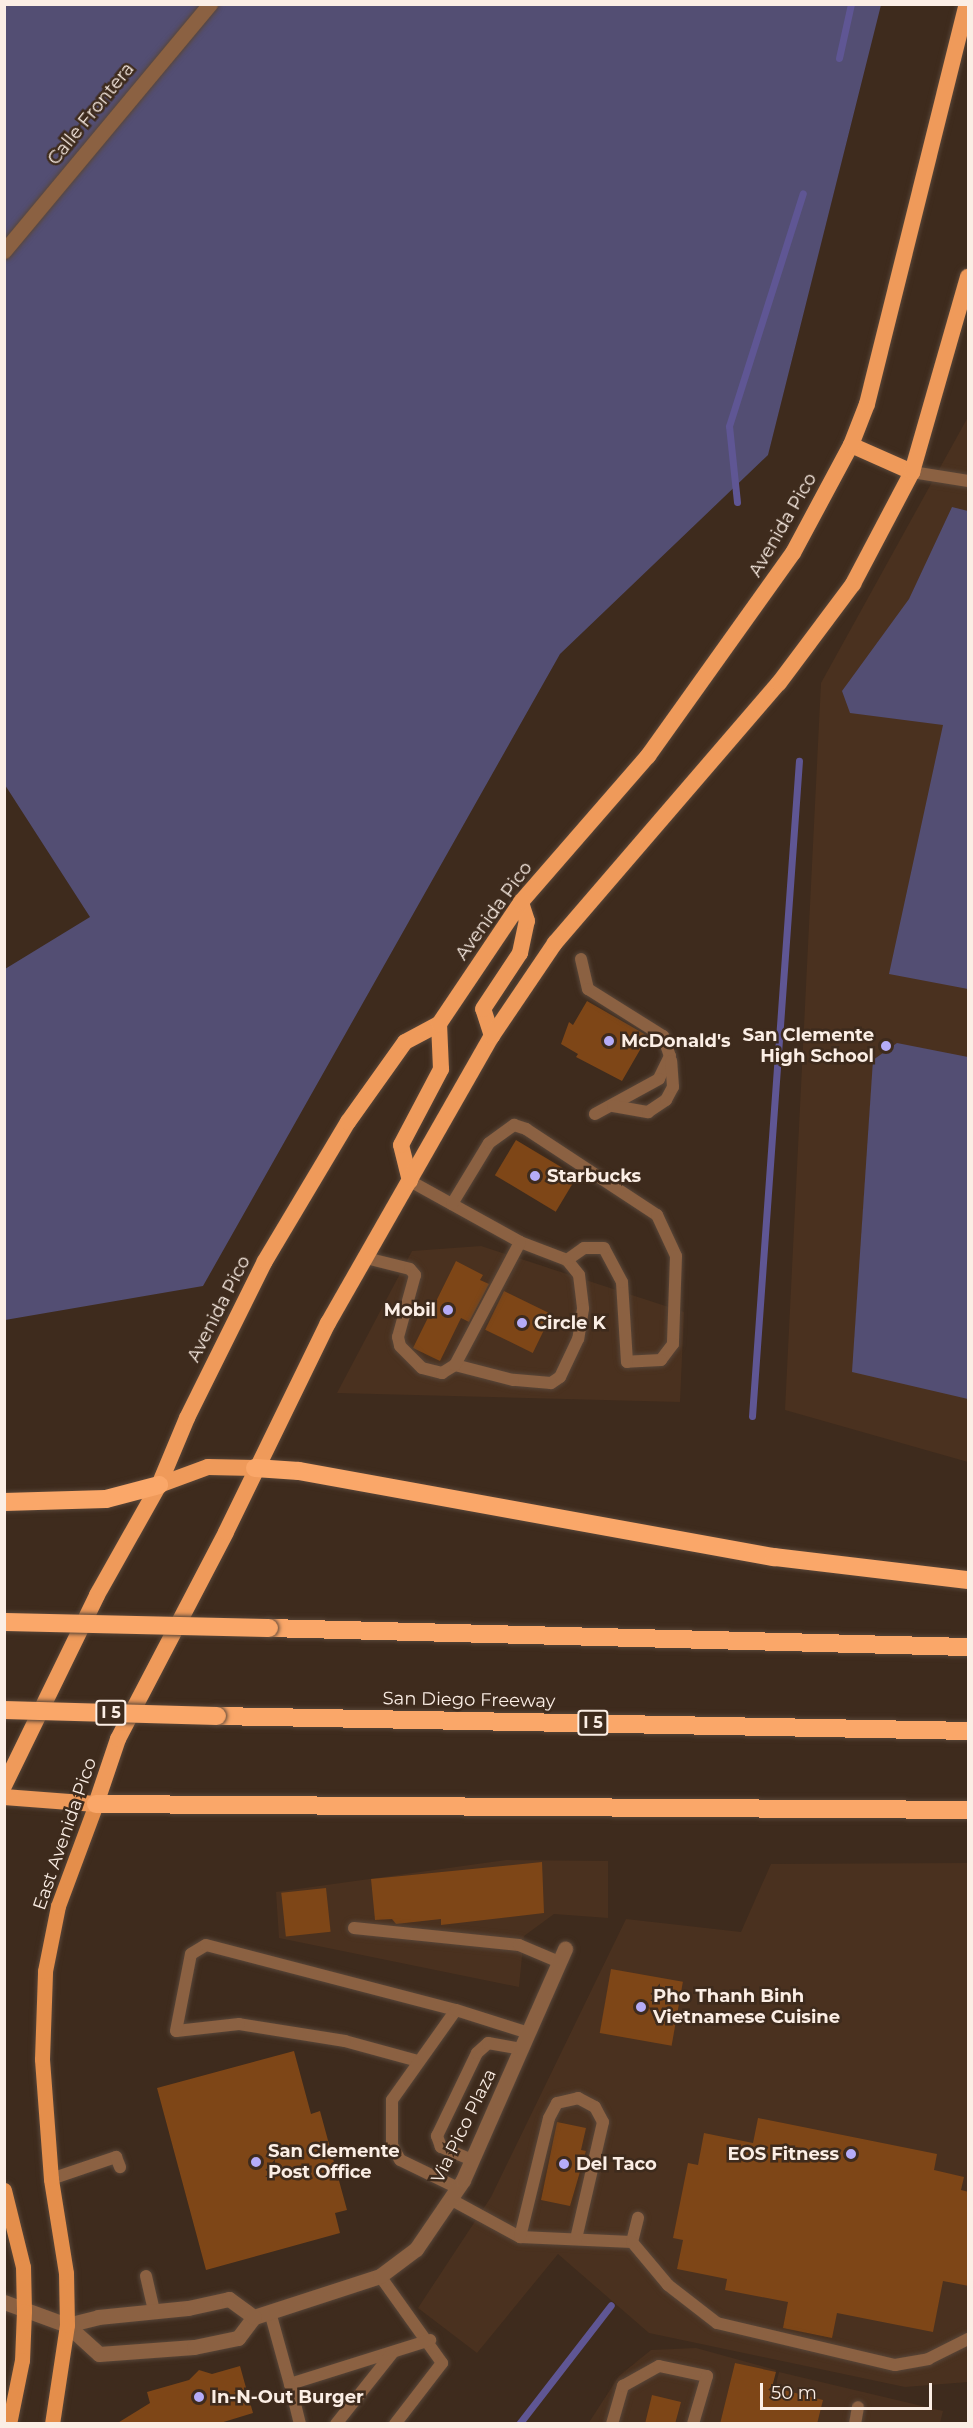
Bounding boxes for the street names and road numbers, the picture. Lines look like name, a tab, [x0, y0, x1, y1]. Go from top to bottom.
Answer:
street label: Calle Frontera	[43, 59, 139, 169]
street label: Avenida Pico	[745, 469, 821, 581]
street label: Avenida Pico	[451, 858, 537, 964]
street label: Avenida Pico	[183, 1252, 255, 1366]
street label: San Diego Freeway	[382, 1688, 556, 1712]
road number: I 5	[94, 1700, 128, 1726]
road number: I 5	[576, 1710, 610, 1736]
street label: East Avenida Pico	[29, 1755, 101, 1913]
street label: Via Pico Plaza	[427, 2065, 501, 2187]

